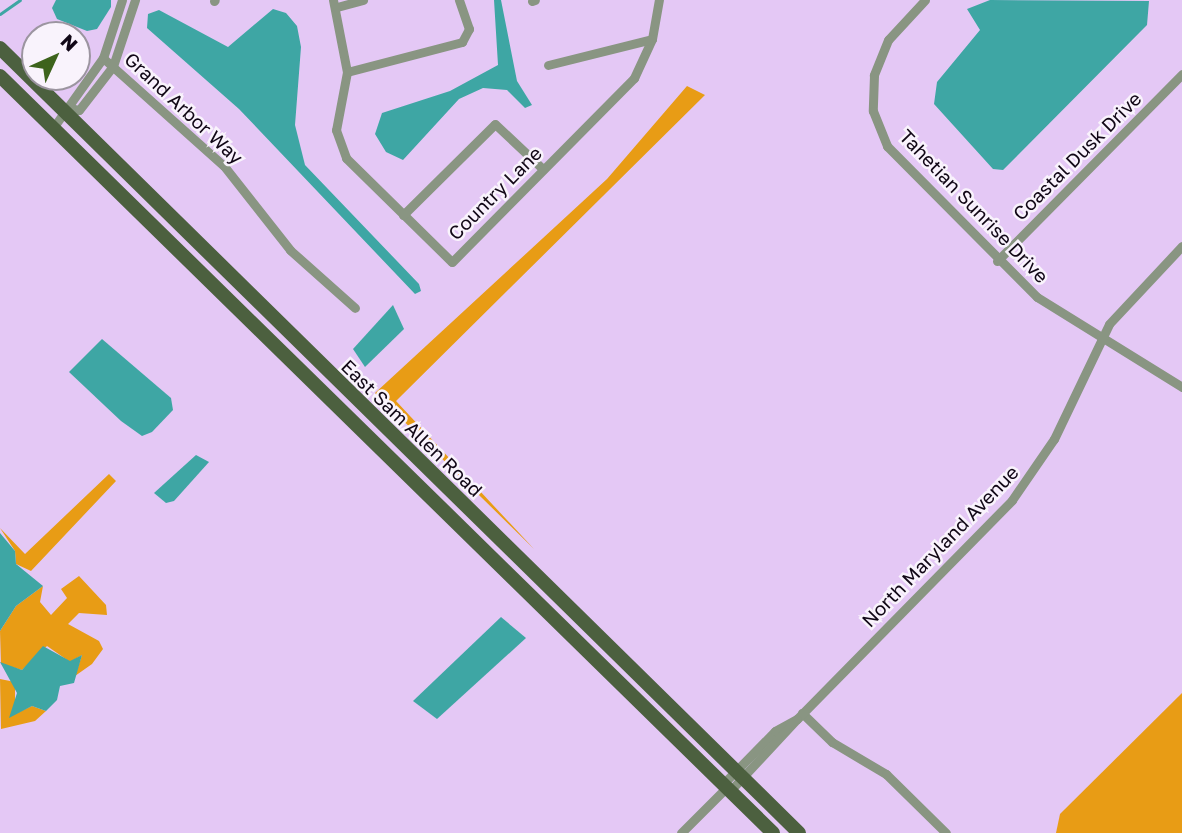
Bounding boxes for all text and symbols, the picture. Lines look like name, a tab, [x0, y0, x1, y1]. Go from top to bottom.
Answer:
north arrow	[21, 21, 91, 91]
text: N	[57, 29, 83, 55]
street label: Grand Arbor Way	[120, 47, 248, 169]
street label: Coastal Dusk Drive	[1008, 87, 1146, 225]
street label: Tahetian Sunrise Drive	[895, 125, 1053, 287]
street label: Country Lane	[444, 142, 546, 244]
street label: East Sam Allen Road	[337, 355, 487, 501]
street label: North Maryland Avenue	[857, 461, 1023, 631]

